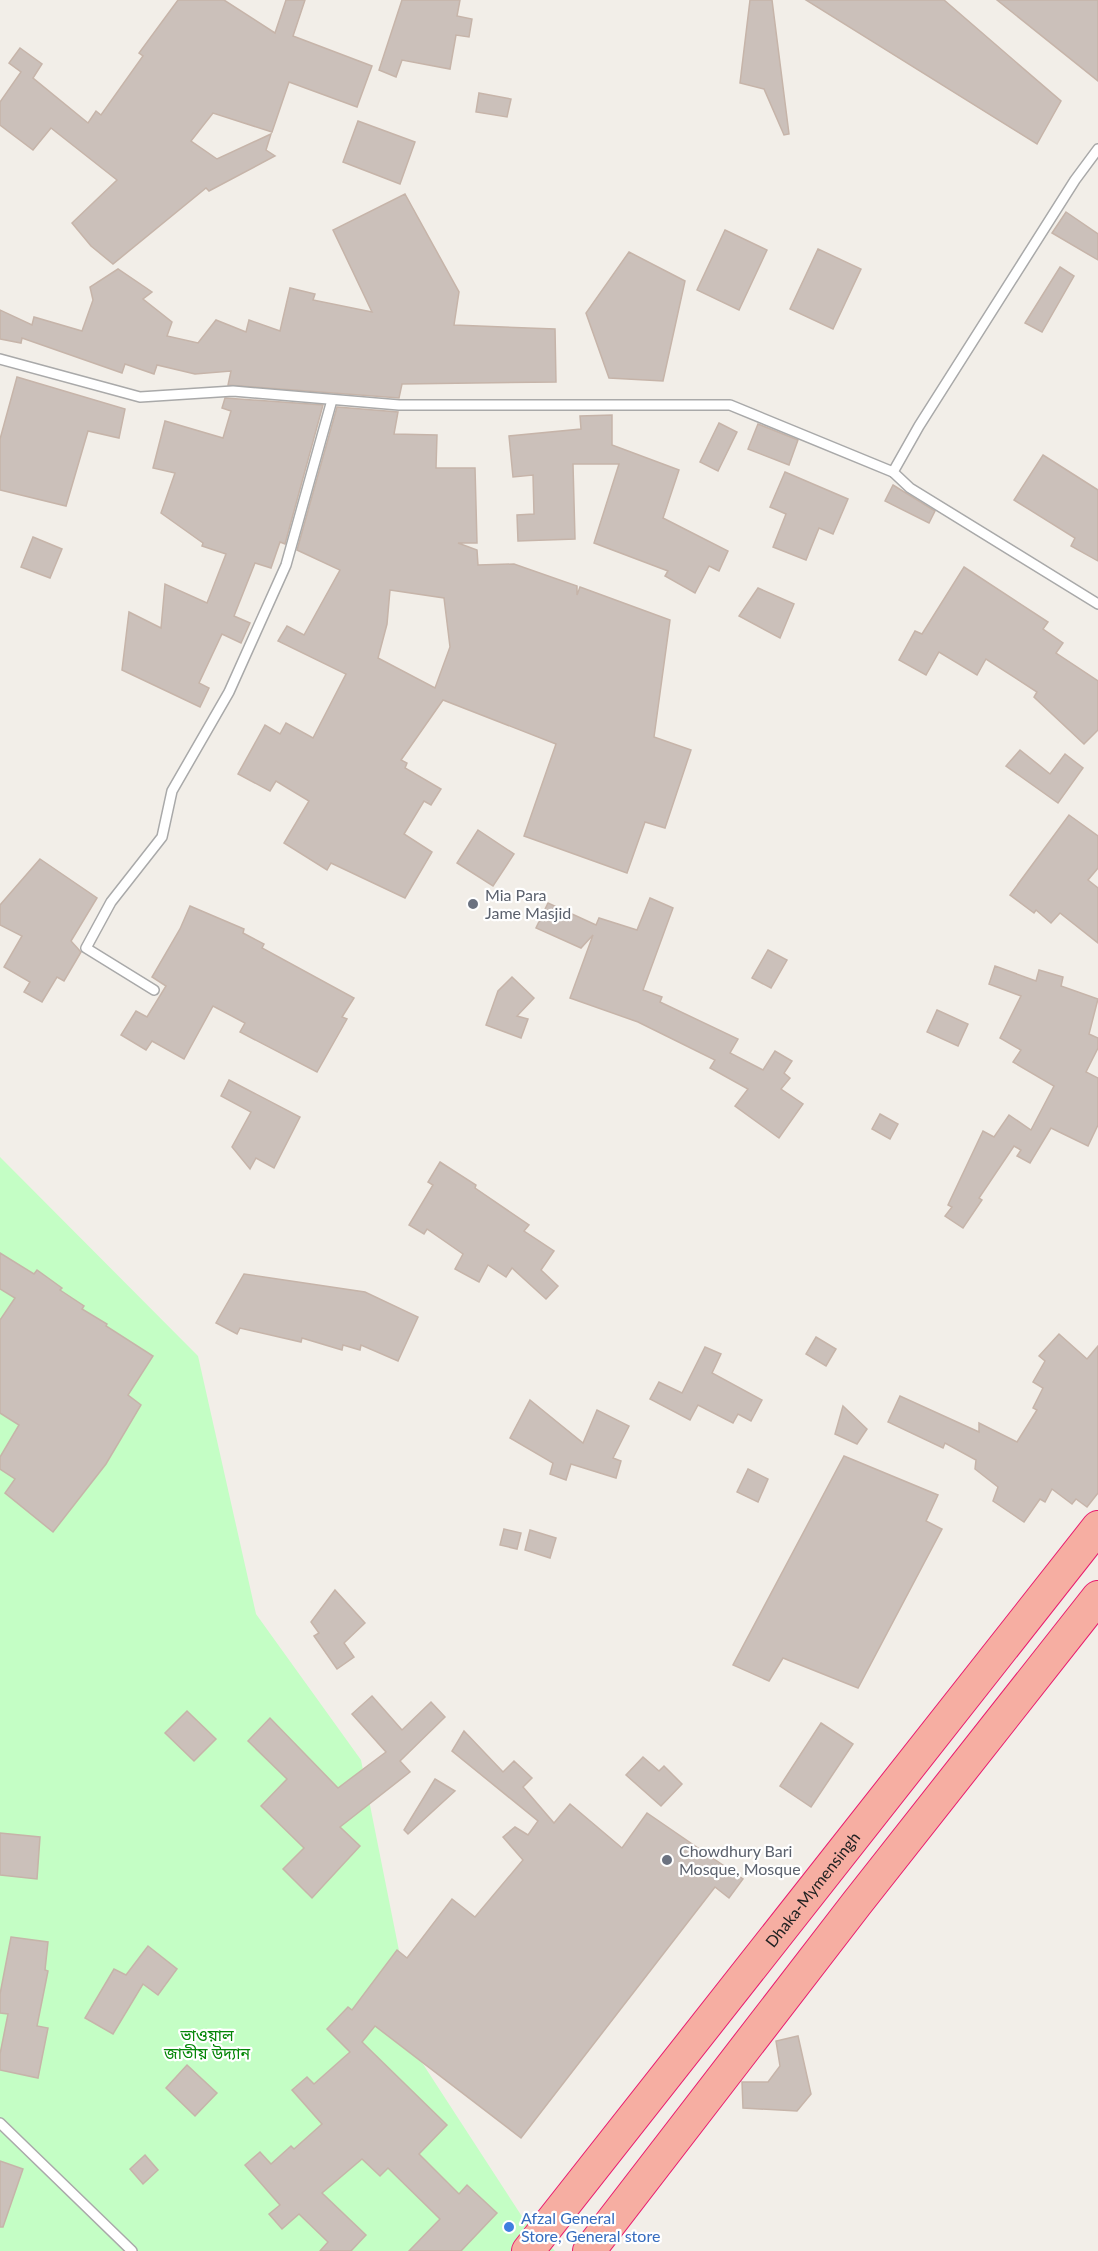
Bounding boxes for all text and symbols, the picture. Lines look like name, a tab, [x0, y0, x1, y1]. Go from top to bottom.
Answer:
place label: Mia Para Jame Masjid	[485, 885, 571, 922]
marker: Mia Para Jame Masjid	[466, 897, 480, 911]
street label: Dhaka-Mymensingh	[761, 1828, 863, 1951]
place label: Chowdhury Bari Mosque, Mosque	[679, 1841, 801, 1878]
marker: Chowdhury Bari Mosque, Mosque	[660, 1853, 674, 1867]
park label: ভাওয়াল জাতীয় উদ্যান	[163, 2025, 250, 2062]
place label: Afzal General Store, General store	[521, 2208, 660, 2245]
marker: Afzal General Store, General store	[502, 2220, 516, 2234]

